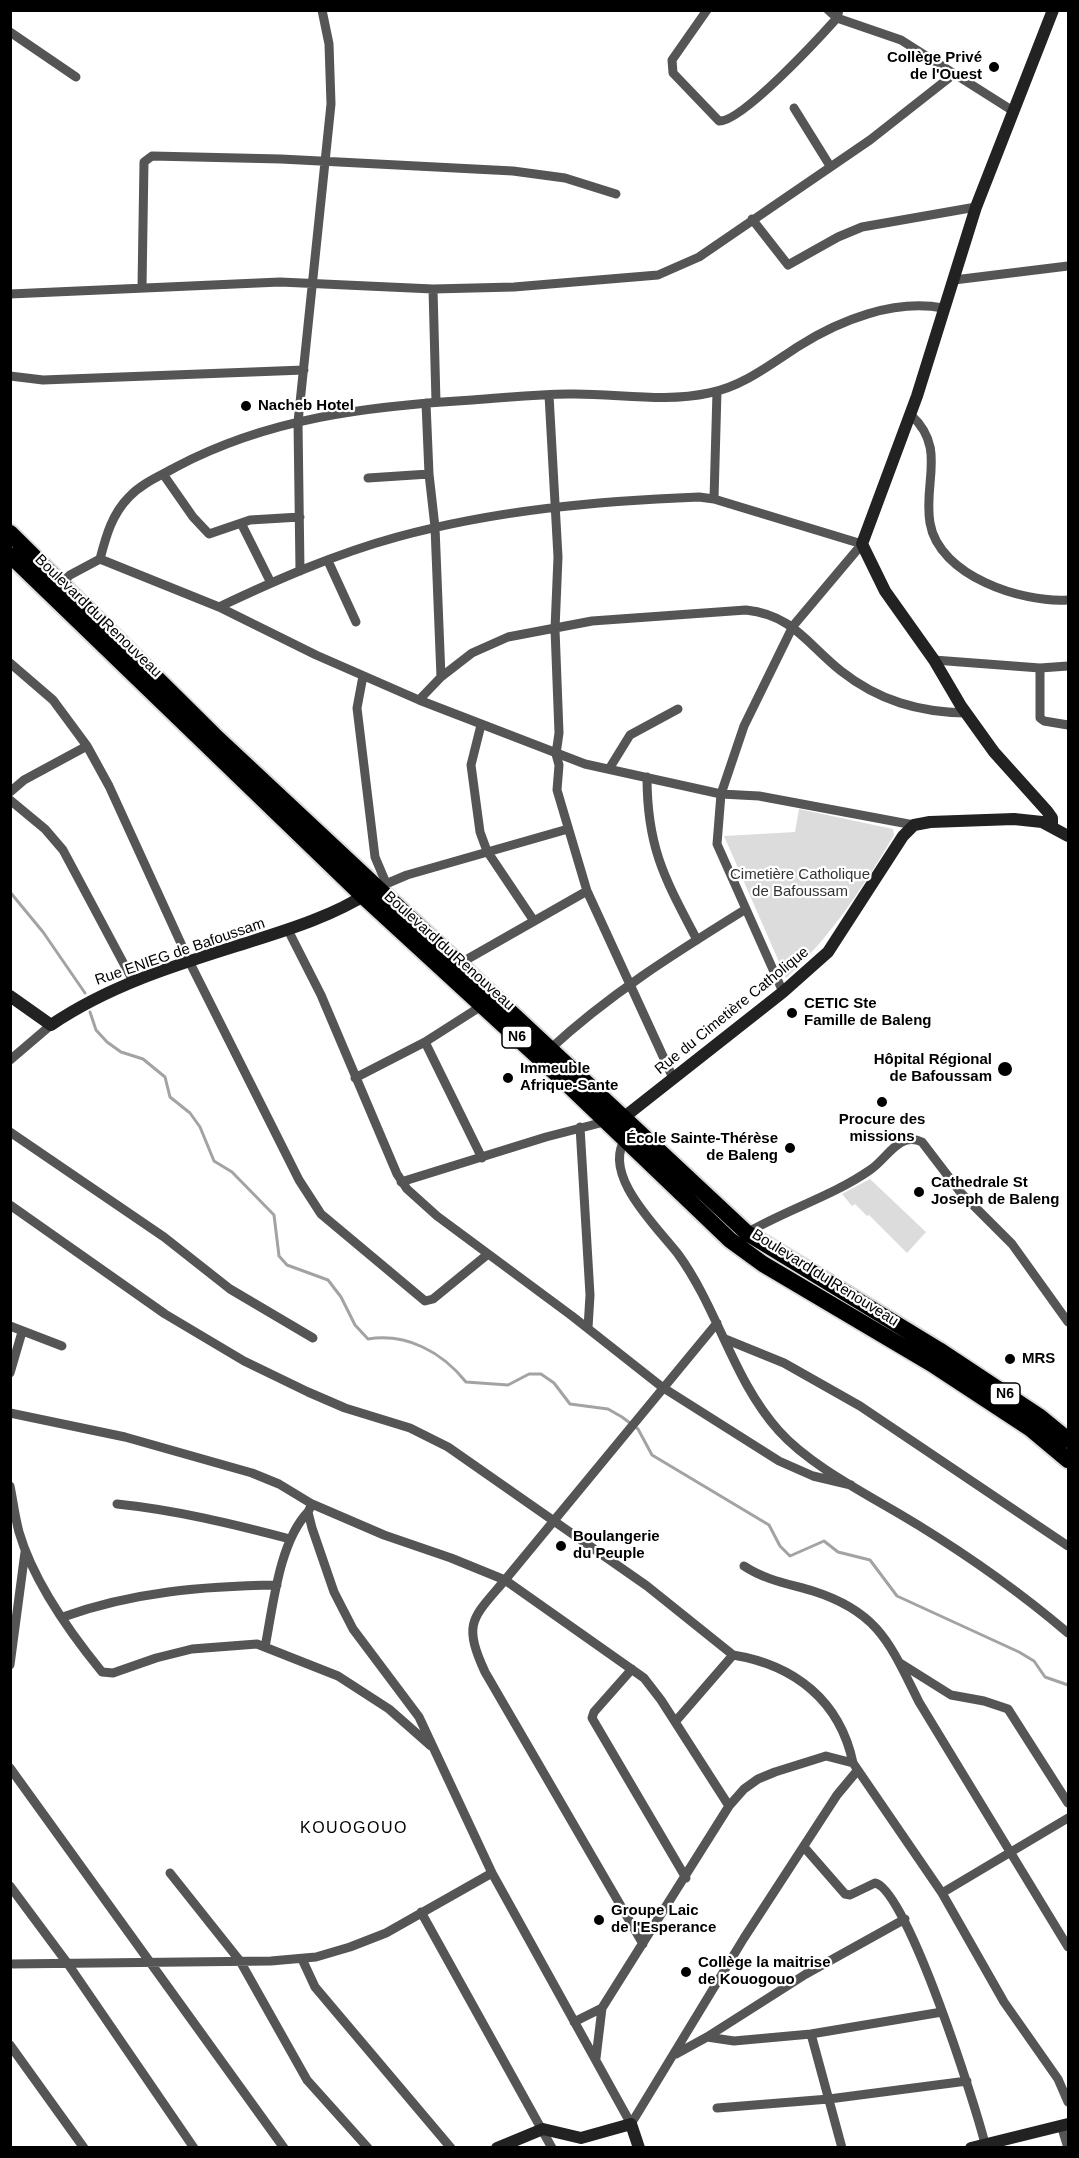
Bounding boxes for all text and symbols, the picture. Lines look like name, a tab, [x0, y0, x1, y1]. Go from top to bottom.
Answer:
place label: Collège Privé de l'Ouest	[887, 49, 982, 84]
marker: Collège Privé de l'Ouest	[987, 60, 1001, 74]
place label: Nacheb Hotel	[258, 397, 354, 415]
marker: Nacheb Hotel	[239, 399, 253, 413]
street label: Boulevard du Renouveau	[31, 551, 165, 681]
park label: Cimetière Catholique de Bafoussam	[730, 866, 870, 901]
street label: Boulevard du Renouveau	[380, 888, 518, 1014]
street label: Rue ENIEG de Bafoussam	[93, 914, 267, 990]
street label: Rue du Cimetière Catholique	[651, 943, 813, 1079]
place label: CETIC Ste Famille de Baleng	[804, 995, 932, 1030]
marker: CETIC Ste Famille de Baleng	[785, 1006, 799, 1020]
road number: N6	[502, 1026, 532, 1048]
place label: Hôpital Régional de Bafoussam	[874, 1051, 992, 1086]
place label: Immeuble Afrique-Sante	[520, 1060, 618, 1095]
marker: Hôpital Régional de Bafoussam	[996, 1060, 1014, 1078]
marker: Immeuble Afrique-Sante	[501, 1071, 515, 1085]
marker: Procure des missions	[875, 1095, 889, 1109]
place label: Procure des missions	[839, 1111, 925, 1146]
place label: École Sainte-Thérèse de Baleng	[626, 1130, 778, 1165]
marker: École Sainte-Thérèse de Baleng	[783, 1141, 797, 1155]
place label: Cathedrale St Joseph de Baleng	[931, 1174, 1059, 1209]
marker: Cathedrale St Joseph de Baleng	[912, 1185, 926, 1199]
street label: Boulevard du Renouveau	[748, 1226, 902, 1330]
place label: MRS	[1022, 1350, 1055, 1368]
marker: MRS	[1003, 1352, 1017, 1366]
road number: N6	[990, 1383, 1020, 1405]
place label: Boulangerie du Peuple	[573, 1528, 660, 1563]
marker: Boulangerie du Peuple	[554, 1539, 568, 1553]
district label: KOUOGOUO	[300, 1819, 408, 1839]
place label: Groupe Laic de l'Esperance	[611, 1902, 716, 1937]
marker: Groupe Laic de l'Esperance	[592, 1913, 606, 1927]
place label: Collège la maitrise de Kouogouo	[698, 1954, 831, 1989]
marker: Collège la maitrise de Kouogouo	[679, 1965, 693, 1979]

